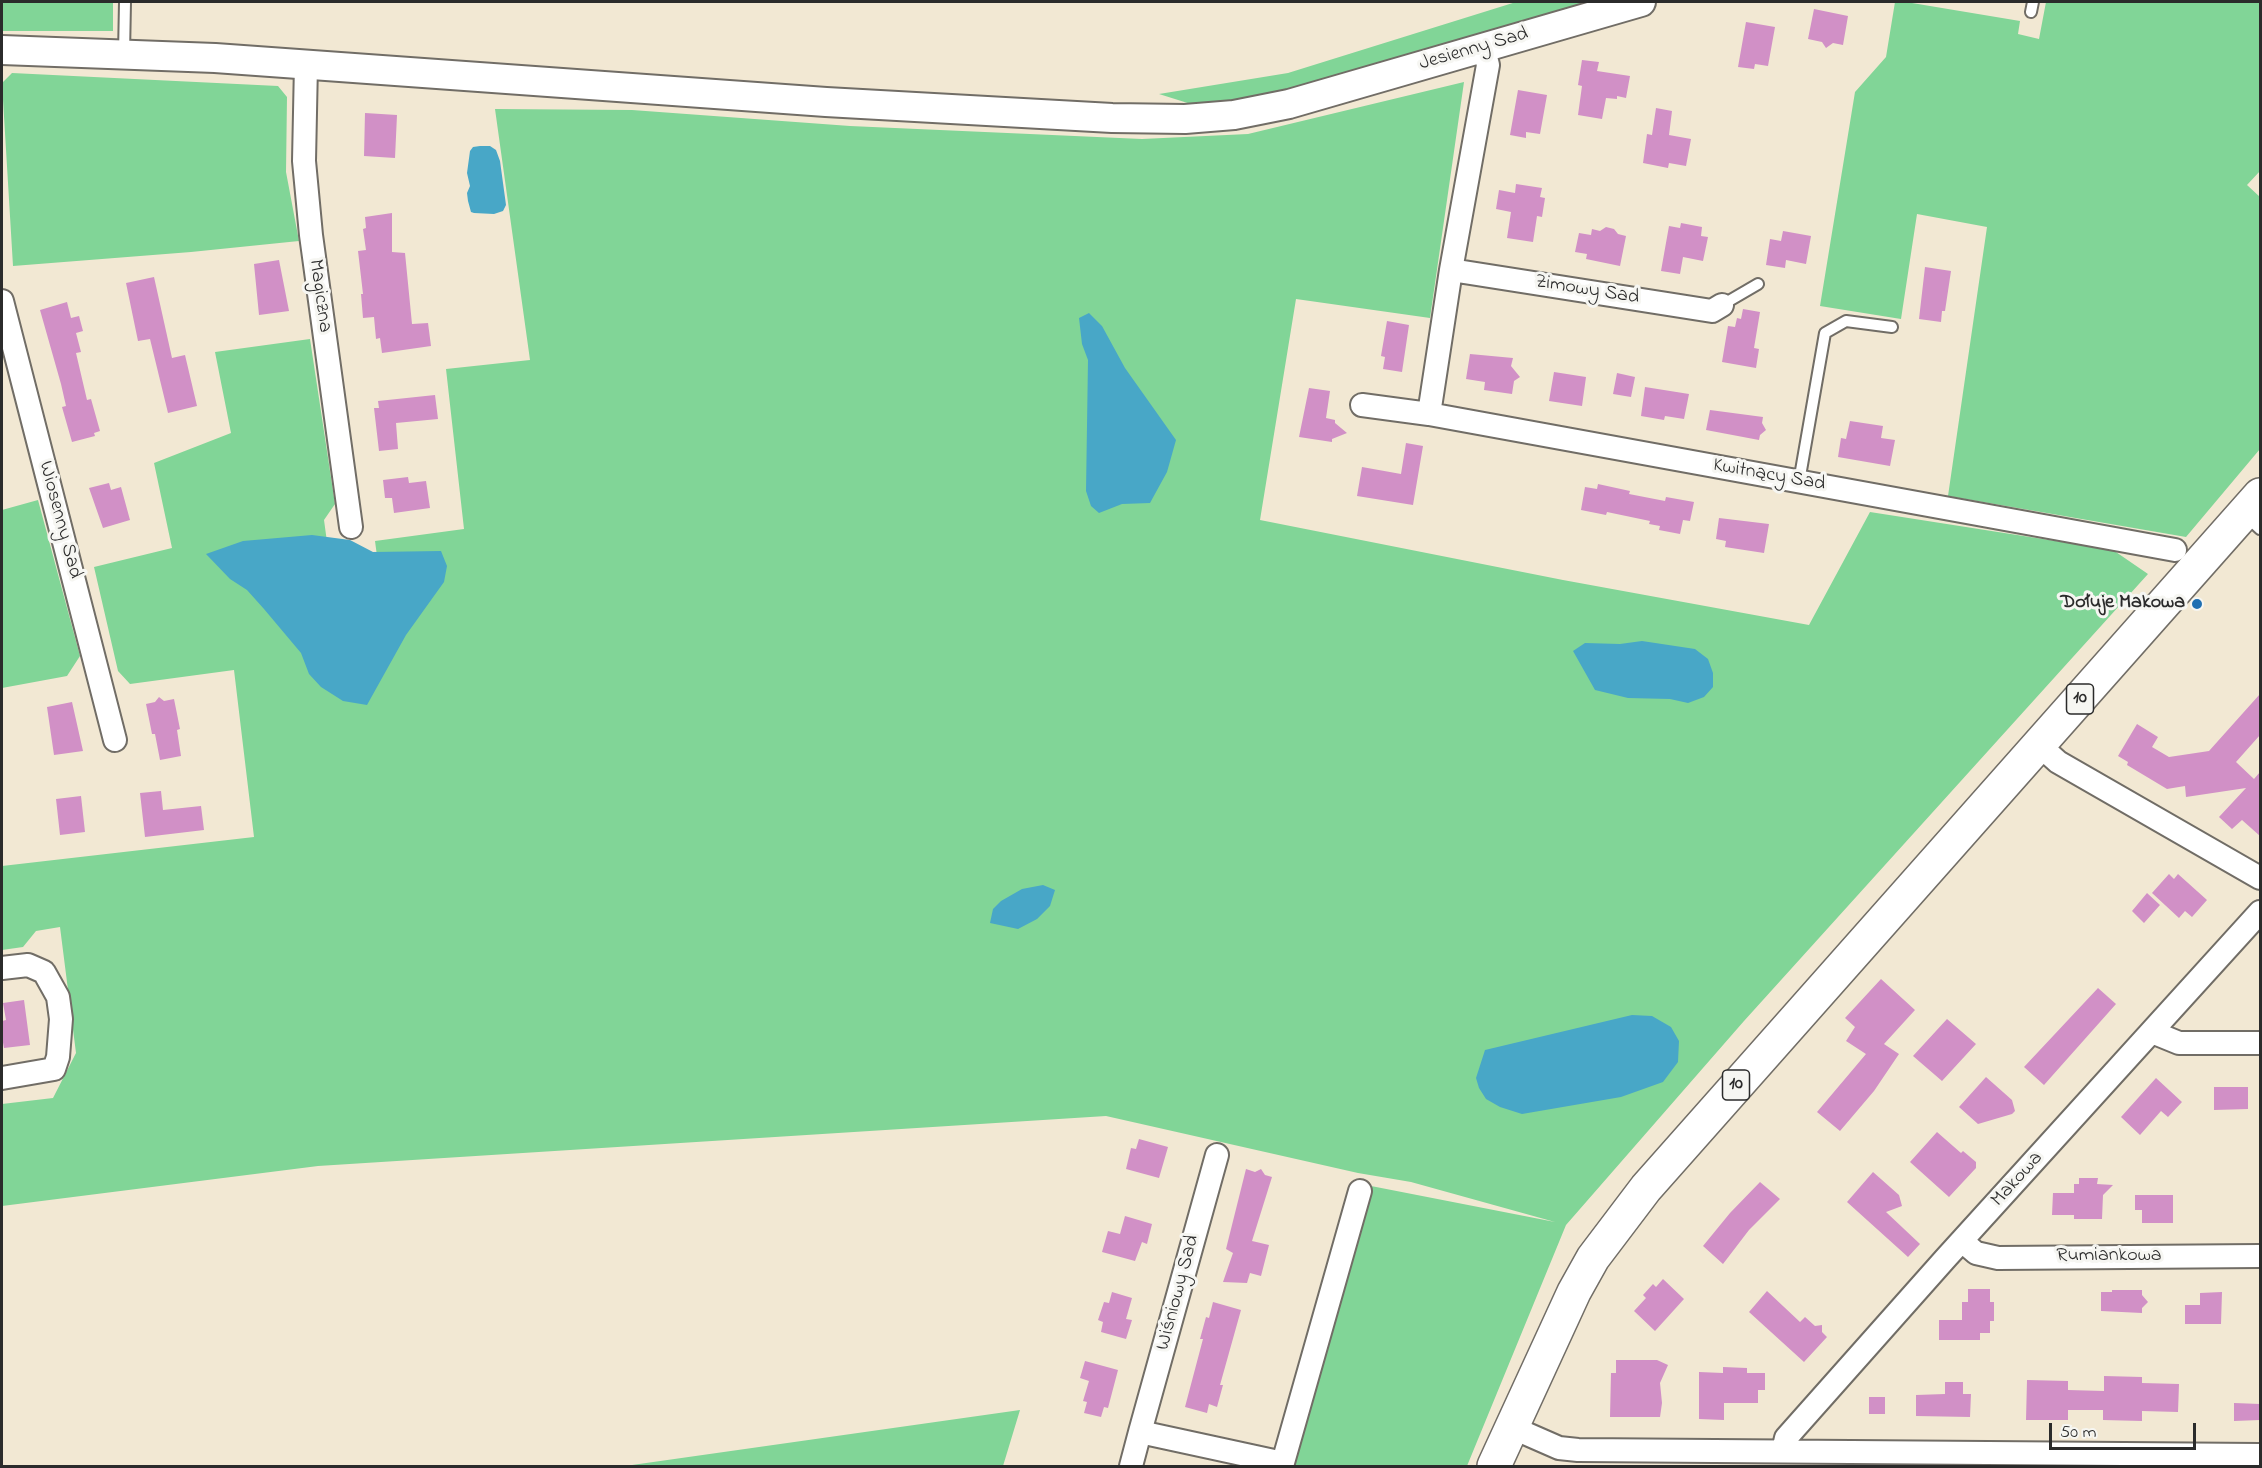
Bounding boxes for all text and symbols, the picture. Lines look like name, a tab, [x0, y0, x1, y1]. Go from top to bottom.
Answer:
street label: Jesienny Sad	[1417, 23, 1531, 77]
street label: Magiczna	[302, 258, 336, 334]
street label: Zimowy Sad	[1533, 271, 1641, 311]
street label: Kwitnący Sad	[1711, 454, 1827, 498]
street label: Wiosenny Sad	[32, 459, 86, 581]
place label: Dołuje Makowa	[2061, 592, 2185, 616]
marker: Dołuje Makowa	[2190, 597, 2204, 611]
road number: 10	[2066, 684, 2094, 714]
road number: 10	[1722, 1070, 1750, 1100]
street label: Makowa	[1987, 1147, 2049, 1213]
street label: Wiśniowy Sad	[1152, 1233, 1206, 1353]
street label: Rumiankowa	[2056, 1245, 2162, 1269]
scale bar	[2052, 1411, 2199, 1449]
text: 50 m	[2060, 1420, 2097, 1446]

